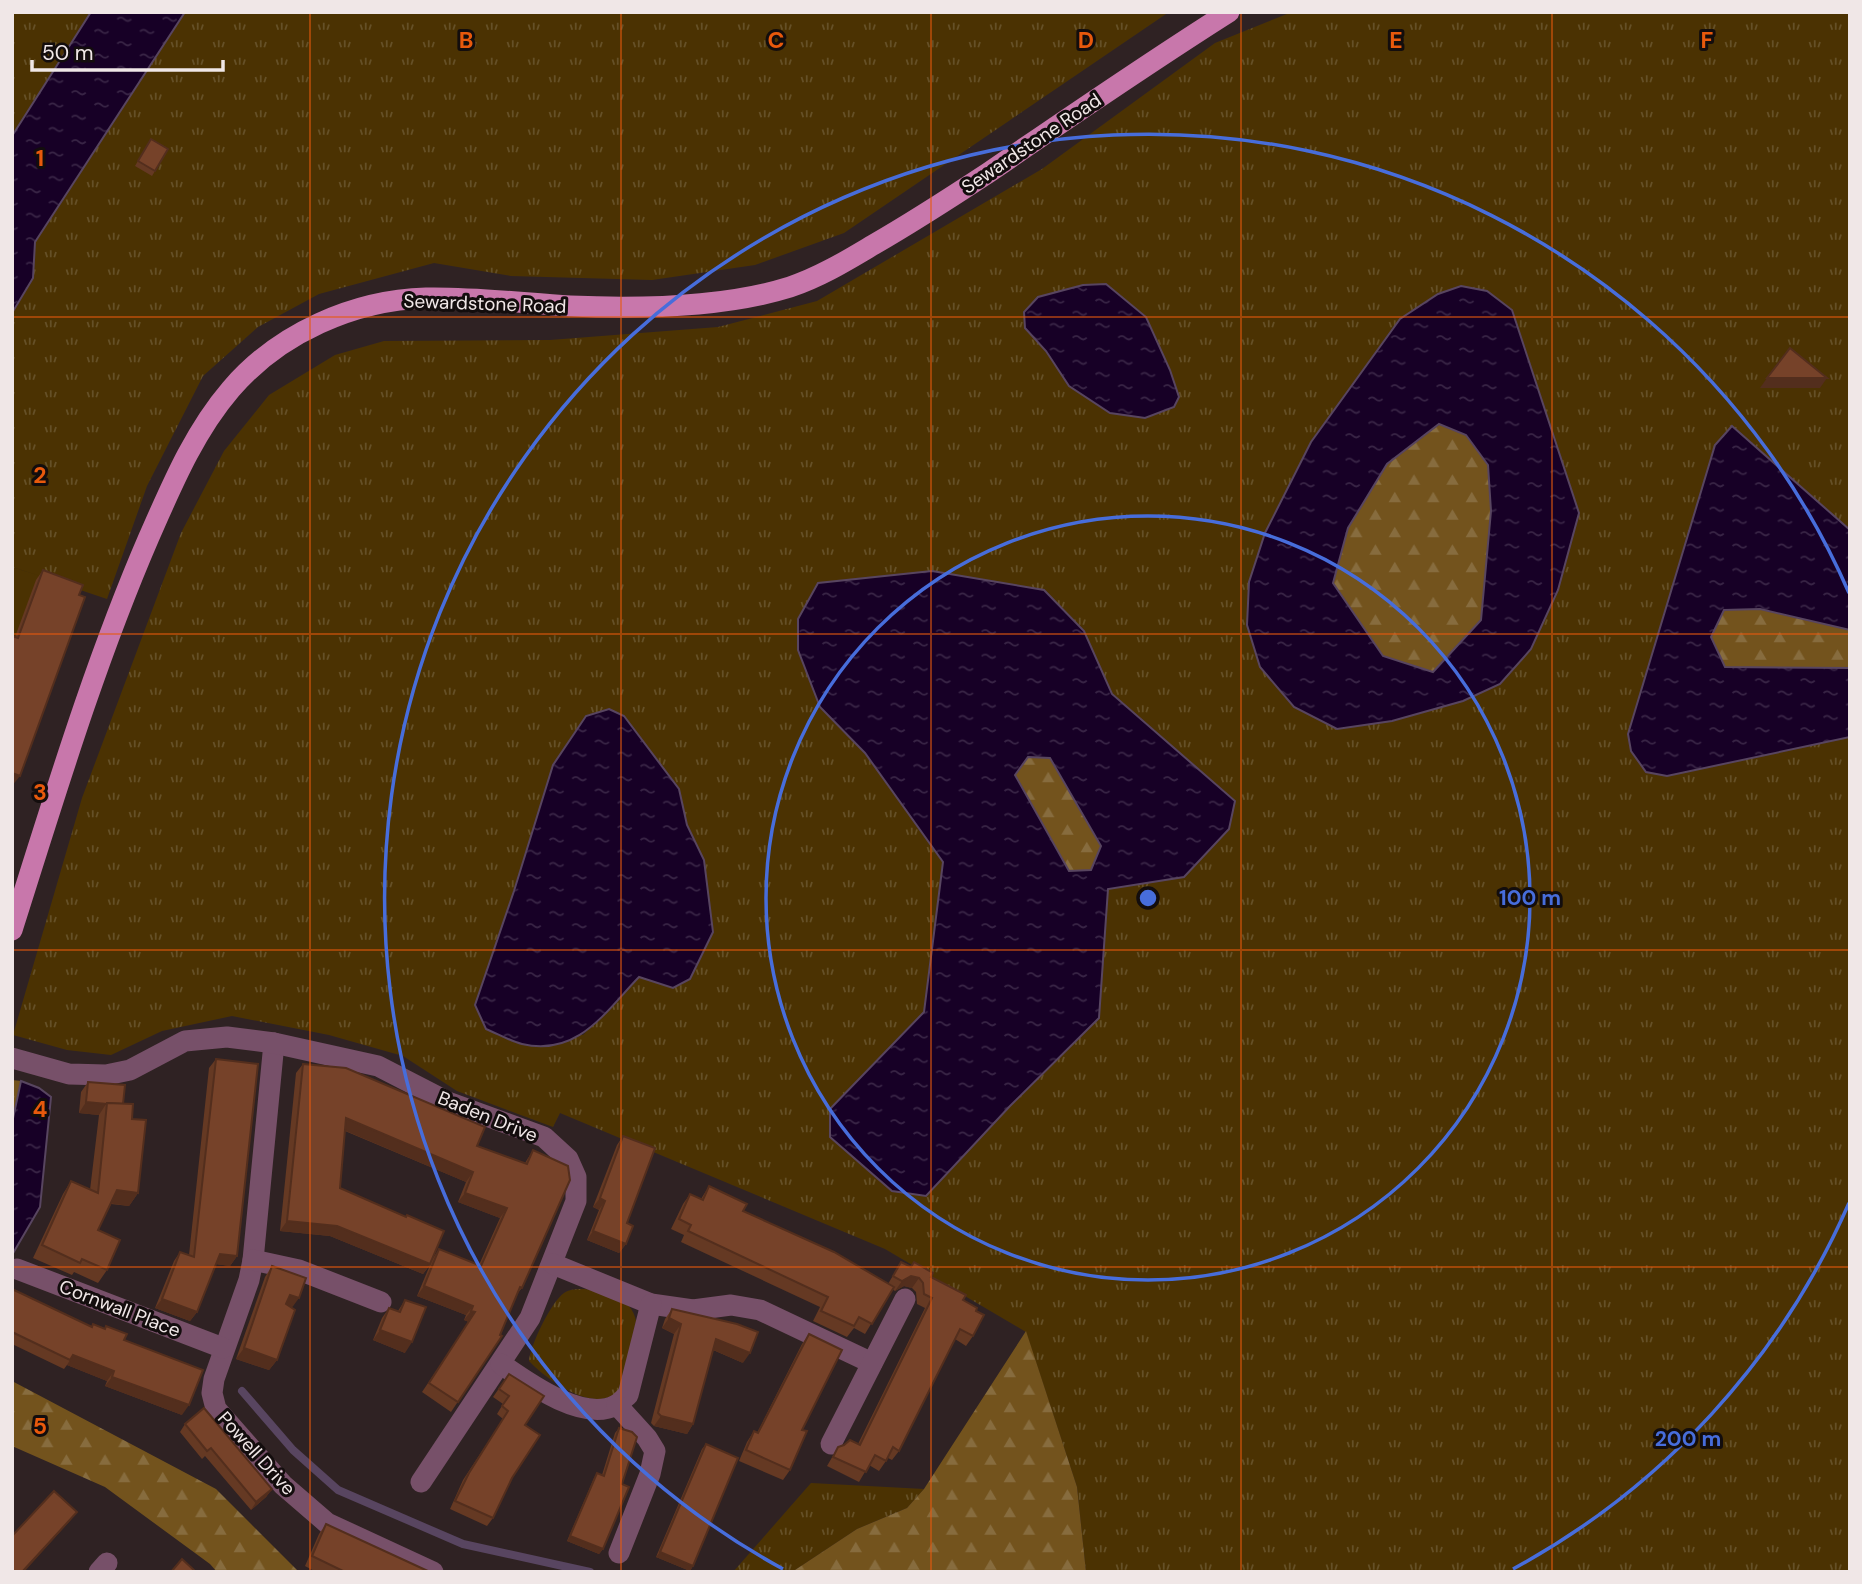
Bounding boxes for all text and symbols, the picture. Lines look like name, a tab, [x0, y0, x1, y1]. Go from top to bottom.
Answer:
text: B	[459, 25, 473, 55]
text: C	[768, 25, 784, 55]
text: D	[1078, 25, 1094, 55]
text: E	[1389, 25, 1403, 55]
text: F	[1701, 25, 1714, 55]
scale bar	[32, 28, 222, 72]
text: 50 m	[42, 39, 93, 67]
street label: Sewardstone Road	[957, 87, 1106, 199]
text: 1	[36, 143, 44, 173]
street label: Sewardstone Road	[403, 288, 567, 319]
text: 2	[33, 460, 47, 490]
text: 3	[33, 777, 47, 807]
text: 100 m	[1499, 884, 1561, 912]
centre of rings	[1136, 886, 1160, 910]
street label: Baden Drive	[434, 1085, 541, 1148]
text: 4	[33, 1094, 48, 1124]
street label: Cornwall Place	[56, 1274, 184, 1343]
street label: Powell Drive	[212, 1406, 301, 1501]
text: 5	[33, 1411, 47, 1441]
text: 200 m	[1655, 1425, 1721, 1453]

